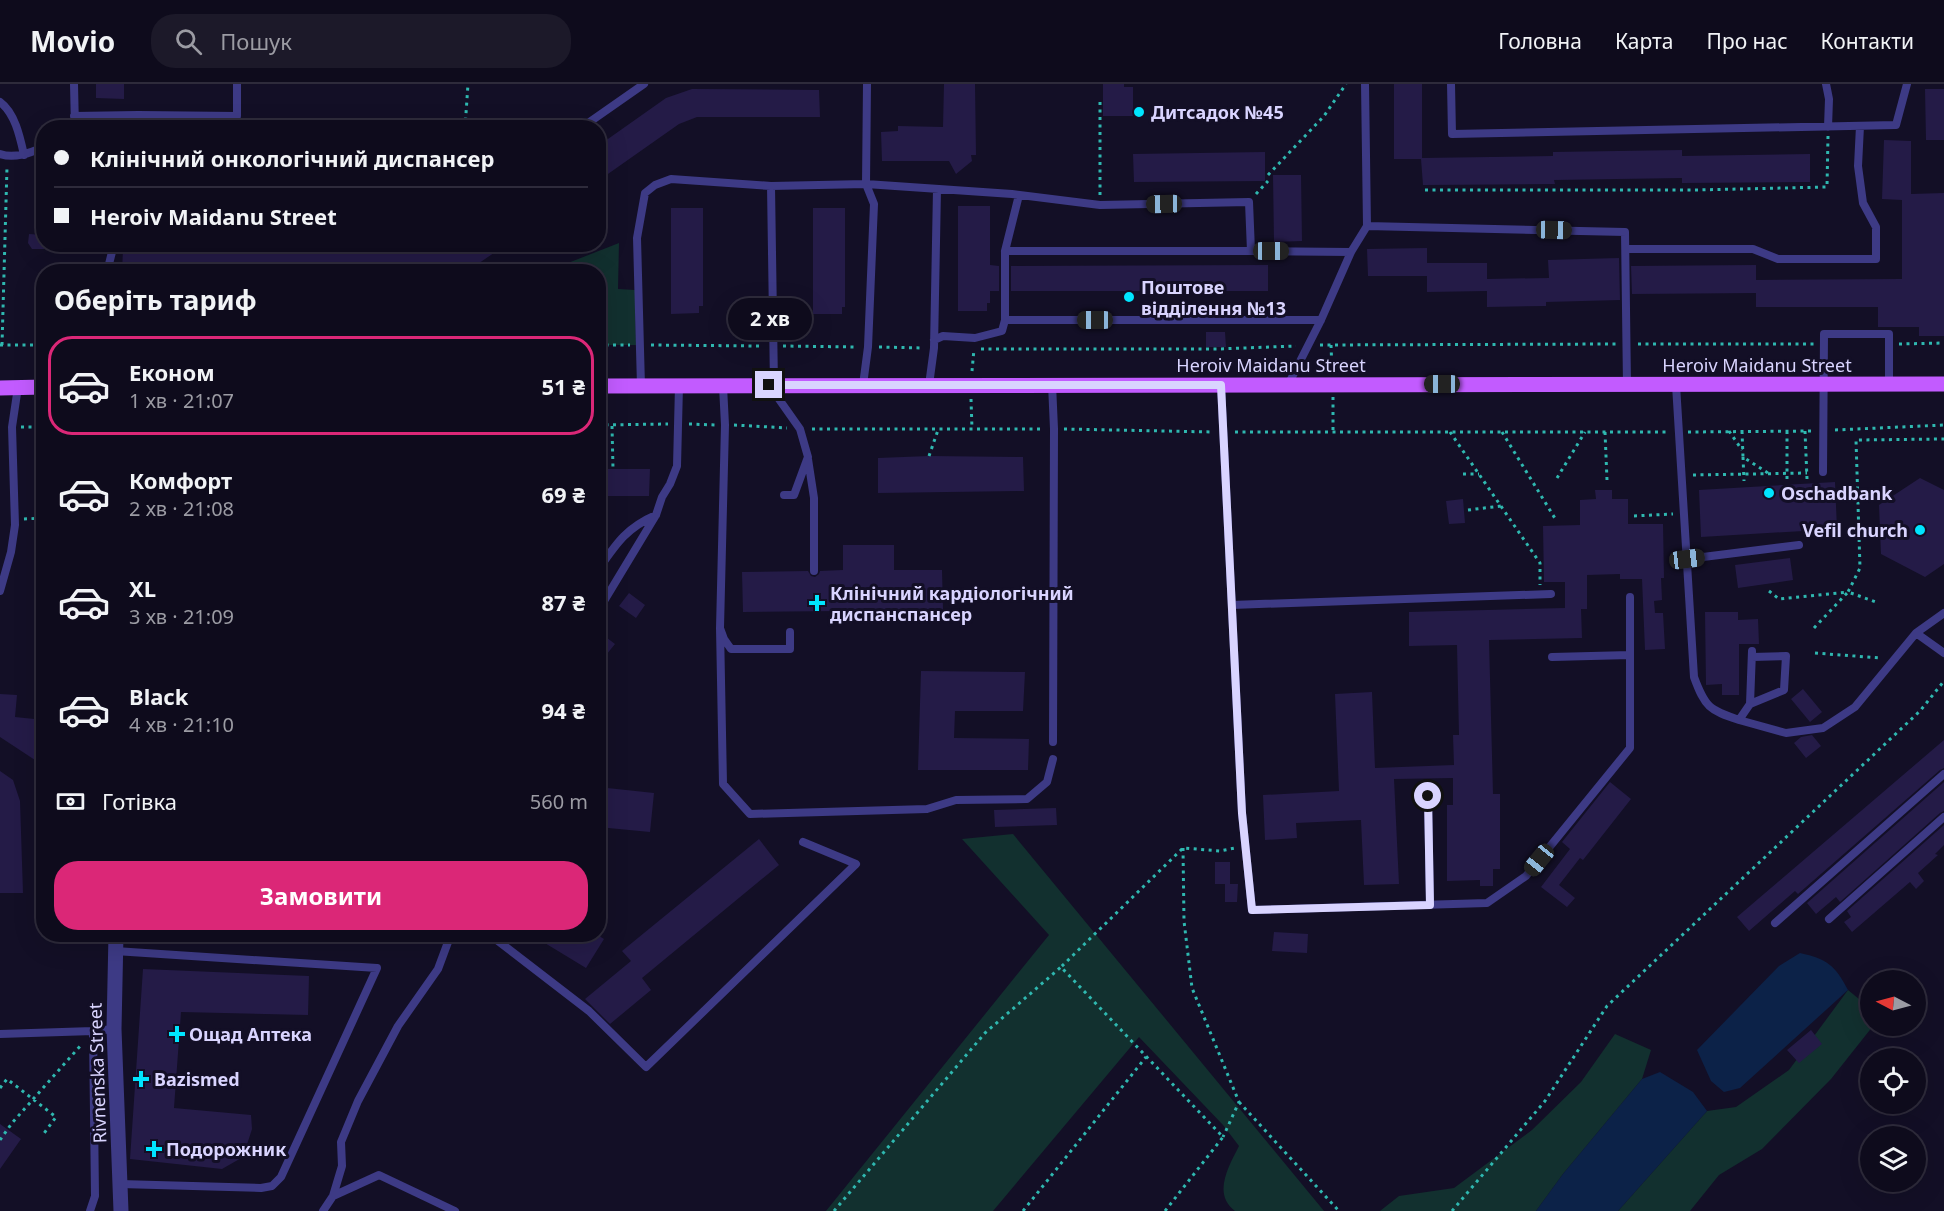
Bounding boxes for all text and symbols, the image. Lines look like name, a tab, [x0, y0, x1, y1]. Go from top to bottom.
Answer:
search box	[151, 14, 571, 68]
text: Movio	[30, 22, 115, 60]
icon: search	[172, 25, 205, 58]
text: Пошук	[220, 26, 292, 56]
text: Головна	[1498, 27, 1582, 55]
text: Карта	[1615, 27, 1673, 55]
text: Про нас	[1706, 27, 1788, 55]
text: Контакти	[1821, 27, 1914, 55]
place label: Дитсадок №45	[1151, 100, 1284, 124]
marker: Дитсадок №45	[1132, 105, 1146, 119]
text: Клінічний онкологічний диспансер	[90, 143, 494, 173]
car	[1146, 195, 1182, 213]
text: Heroiv Maidanu Street	[90, 201, 337, 231]
car	[1536, 221, 1572, 239]
car	[1253, 242, 1289, 260]
place label: Поштове відділення №13	[1141, 275, 1286, 320]
text: Оберіть тариф	[54, 281, 257, 318]
marker: Поштове відділення №13	[1122, 290, 1136, 304]
callout: 2 хв	[727, 298, 811, 340]
text: 2 хв	[750, 305, 790, 332]
car	[1077, 311, 1113, 329]
street label: Heroiv Maidanu Street	[1176, 353, 1366, 377]
street label: Heroiv Maidanu Street	[1662, 353, 1852, 377]
text: Економ	[129, 357, 215, 387]
icon: car	[57, 359, 111, 413]
text: 51 ₴	[542, 371, 585, 401]
route end	[755, 371, 782, 398]
car	[1424, 375, 1460, 393]
text: 1 хв · 21:07	[129, 387, 234, 414]
text: Комфорт	[129, 465, 232, 495]
icon: car	[57, 467, 111, 521]
text: 69 ₴	[542, 479, 585, 509]
place label: Oschadbank	[1781, 481, 1893, 505]
marker: Oschadbank	[1762, 486, 1776, 500]
text: 2 хв · 21:08	[129, 495, 234, 522]
place label: Vefil church	[1802, 518, 1908, 542]
marker: Vefil church	[1913, 523, 1927, 537]
car	[1668, 548, 1706, 570]
text: XL	[129, 573, 156, 603]
icon: car	[57, 575, 111, 629]
place label: Клінічний кардіологічний диспанспансер	[830, 581, 1074, 626]
text: 87 ₴	[542, 587, 585, 617]
marker: Клінічний кардіологічний диспанспансер	[808, 594, 826, 612]
text: 3 хв · 21:09	[129, 603, 234, 630]
text: Black	[129, 681, 188, 711]
icon: car	[57, 683, 111, 737]
text: 94 ₴	[542, 695, 585, 725]
text: 4 хв · 21:10	[129, 711, 234, 738]
route start	[1414, 782, 1441, 809]
icon: cash	[54, 785, 87, 818]
text: Готівка	[102, 786, 177, 816]
text: 560 m	[530, 788, 588, 815]
car	[1521, 840, 1557, 880]
button: Замовити	[54, 861, 588, 930]
north arrow	[1860, 970, 1926, 1036]
map controls	[1860, 970, 1926, 1192]
street label: Rivnenska Street	[83, 1002, 111, 1144]
place label: Ощад Аптека	[189, 1022, 312, 1046]
marker: Ощад Аптека	[170, 1027, 184, 1041]
button: locate	[1860, 1048, 1926, 1114]
place label: Bazismed	[154, 1067, 240, 1091]
marker: Bazismed	[132, 1070, 150, 1088]
button: layers	[1860, 1126, 1926, 1192]
place label: Подорожник	[166, 1137, 286, 1161]
marker: Подорожник	[147, 1142, 161, 1156]

